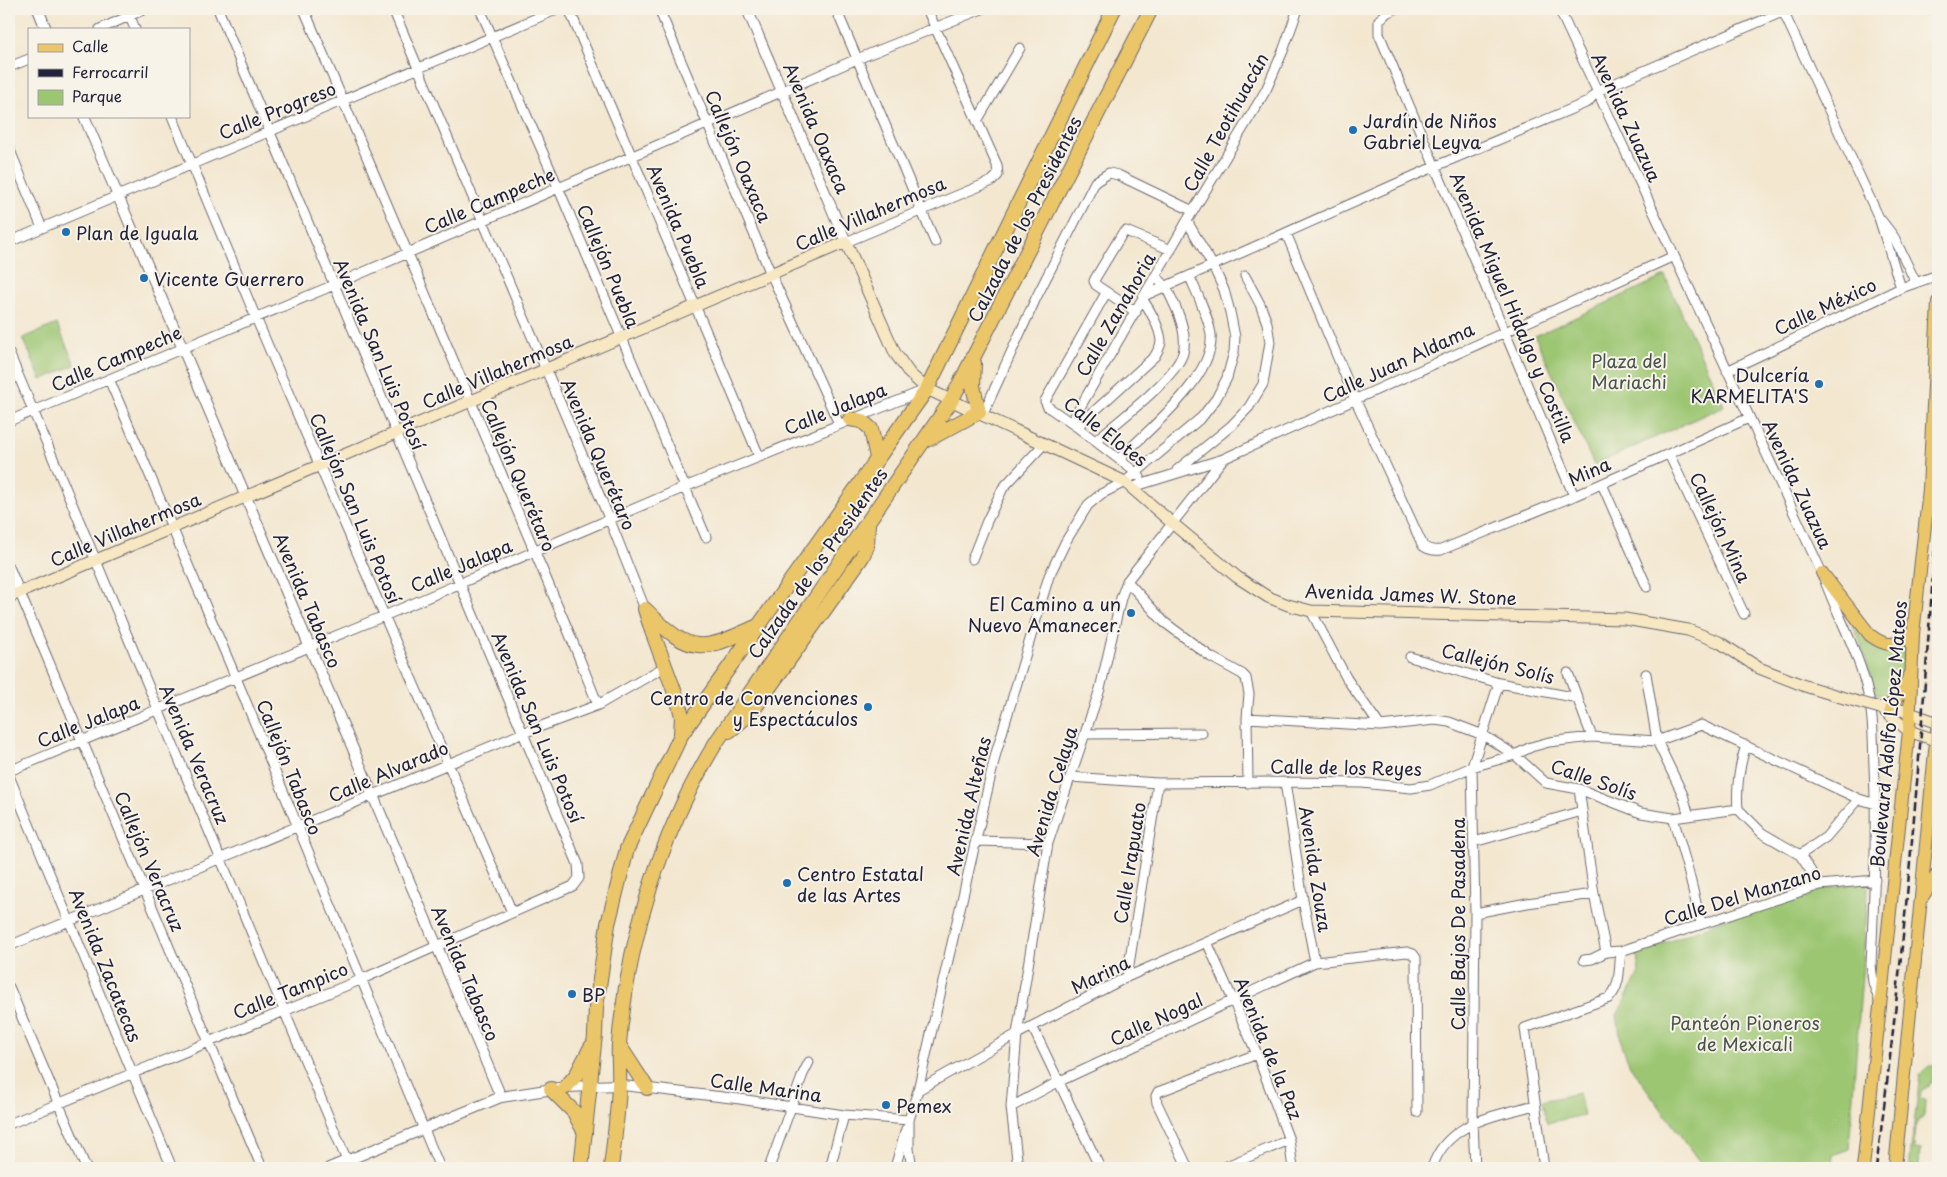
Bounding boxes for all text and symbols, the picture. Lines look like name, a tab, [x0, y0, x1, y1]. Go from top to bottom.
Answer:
legend	[28, 28, 190, 118]
text: Calle	[72, 34, 109, 57]
street label: Calle Teotihuacán	[1176, 48, 1274, 196]
street label: Avenida Zuazua	[1585, 48, 1669, 186]
street label: Avenida Oaxaca	[777, 58, 857, 198]
text: Ferrocarril	[72, 60, 149, 83]
street label: Calle Progreso	[214, 74, 340, 146]
text: Parque	[72, 84, 122, 107]
street label: Callejón Oaxaca	[699, 85, 779, 227]
place label: Jardín de Niños Gabriel Leyva	[1363, 107, 1497, 155]
street label: Calzada de los Presidentes	[960, 111, 1088, 327]
marker: Jardín de Niños Gabriel Leyva	[1347, 124, 1359, 136]
street label: Calle Campeche	[419, 160, 559, 240]
street label: Avenida Puebla	[641, 160, 718, 293]
street label: Avenida Miguel Hidalgo y Costilla	[1444, 168, 1583, 447]
street label: Calle Villahermosa	[790, 169, 950, 257]
street label: Callejón Puebla	[571, 200, 648, 333]
place label: Plan de Iguala	[76, 219, 199, 246]
marker: Plan de Iguala	[60, 226, 72, 238]
street label: Calle Zanahoria	[1068, 246, 1162, 381]
street label: Avenida San Luis Potosí	[327, 254, 433, 454]
place label: Vicente Guerrero	[154, 265, 304, 292]
street label: Calle México	[1769, 270, 1881, 342]
marker: Vicente Guerrero	[138, 272, 150, 284]
street label: Calle Juan Aldama	[1318, 315, 1479, 409]
street label: Calle Campeche	[46, 318, 186, 398]
street label: Calle Villahermosa	[417, 327, 577, 415]
park label: Plaza del Mariachi	[1591, 347, 1667, 395]
place label: Dulcería KARMELITA'S	[1691, 361, 1810, 409]
street label: Avenida Querétaro	[555, 374, 643, 534]
street label: Calle Jalapa	[780, 375, 891, 441]
marker: Dulcería KARMELITA'S	[1813, 378, 1825, 390]
street label: Calle Elotes	[1058, 390, 1154, 472]
street label: Callejón Querétaro	[475, 395, 563, 555]
street label: Callejón San Luis Potosí	[303, 408, 409, 608]
street label: Avenida Zuazua	[1756, 415, 1840, 553]
street label: Mina	[1564, 449, 1615, 492]
street label: Calzada de los Presidentes	[741, 462, 893, 664]
street label: Callejón Mina	[1684, 467, 1759, 587]
street label: Calle Villahermosa	[45, 485, 205, 573]
street label: Avenida Tabasco	[267, 528, 349, 672]
street label: Calle Jalapa	[406, 531, 517, 599]
street label: Avenida James W. Stone	[1305, 577, 1517, 611]
place label: El Camino a un Nuevo Amanecer.	[968, 590, 1121, 638]
street label: Boulevard Adolfo López Mateos	[1863, 600, 1913, 868]
marker: El Camino a un Nuevo Amanecer.	[1125, 607, 1137, 619]
street label: Avenida San Luis Potosí	[485, 627, 591, 827]
street label: Callejón Solís	[1439, 636, 1557, 690]
street label: Avenida Veracruz	[153, 680, 237, 829]
place label: Centro de Convenciones y Espectáculos	[650, 684, 858, 732]
street label: Calle Jalapa	[33, 688, 144, 754]
street label: Callejón Tabasco	[250, 695, 330, 839]
marker: Centro de Convenciones y Espectáculos	[862, 701, 874, 713]
street label: Avenida Celaya	[1018, 722, 1084, 859]
street label: Calle Alvarado	[324, 734, 452, 808]
street label: Avenida Alteñas	[939, 734, 997, 878]
street label: Calle de los Reyes	[1270, 752, 1422, 782]
street label: Calle Solís	[1547, 752, 1641, 806]
street label: Callejón Veracruz	[108, 786, 192, 936]
street label: Calle Irapuato	[1106, 800, 1152, 926]
street label: Avenida Zouza	[1293, 804, 1339, 935]
street label: Calle Bajos De Pasadena	[1444, 817, 1471, 1030]
street label: Calle Del Manzano	[1660, 858, 1824, 932]
place label: Centro Estatal de las Artes	[797, 860, 924, 908]
marker: Centro Estatal de las Artes	[781, 877, 793, 889]
street label: Avenida Zacatecas	[63, 884, 149, 1046]
street label: Avenida Tabasco	[425, 901, 507, 1045]
street label: Marina	[1066, 948, 1135, 1000]
street label: Calle Tampico	[228, 955, 352, 1025]
street label: Avenida de la Paz	[1228, 973, 1310, 1124]
place label: BP	[582, 981, 605, 1008]
street label: Calle Nogal	[1105, 986, 1207, 1052]
marker: BP	[566, 988, 578, 1000]
park label: Panteón Pioneros de Mexicali	[1670, 1009, 1820, 1057]
street label: Calle Marina	[708, 1066, 824, 1108]
place label: Pemex	[896, 1092, 951, 1119]
marker: Pemex	[880, 1099, 892, 1111]

